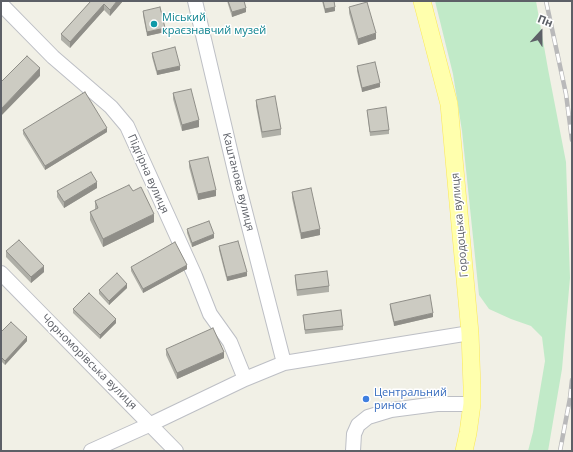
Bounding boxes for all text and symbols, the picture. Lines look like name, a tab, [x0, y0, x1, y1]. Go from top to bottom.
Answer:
place label: Міський краєзнавчий музей	[162, 11, 266, 37]
text: Пн	[536, 11, 555, 30]
north arrow	[521, 12, 561, 52]
marker: Міський краєзнавчий музей	[149, 19, 159, 29]
street label: Каштанова вулиця	[219, 131, 257, 233]
street label: Підгірна вулиця	[125, 132, 171, 216]
street label: Городоцька вулиця	[449, 172, 471, 278]
street label: Чорноморівська вулиця	[39, 312, 139, 412]
place label: Центральний ринок	[374, 386, 447, 412]
marker: Центральний ринок	[361, 394, 371, 404]

